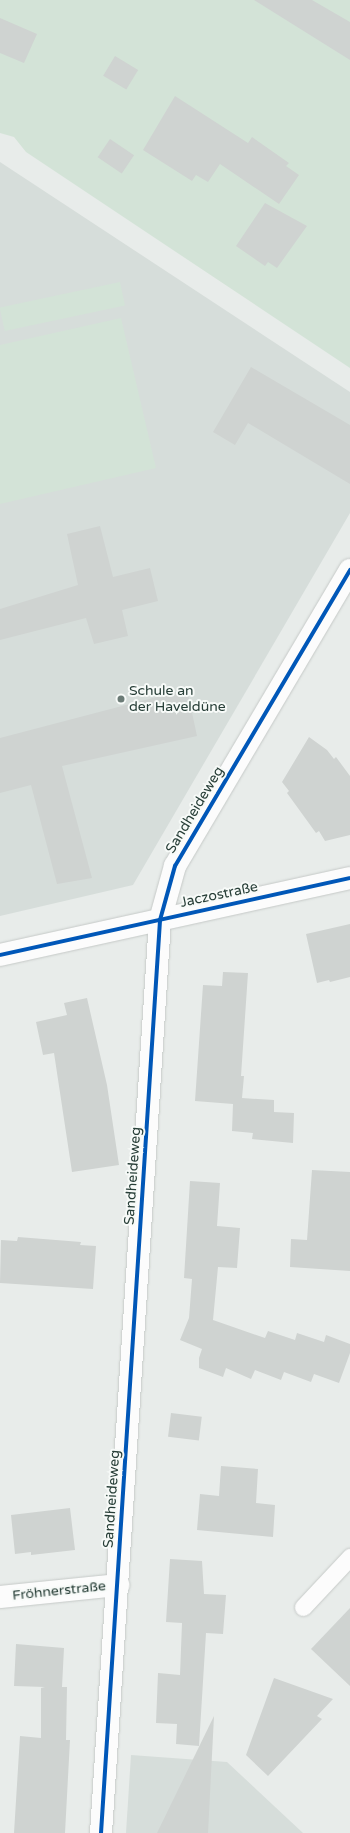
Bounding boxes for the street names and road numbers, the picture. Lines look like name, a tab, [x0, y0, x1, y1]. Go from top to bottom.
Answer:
street label: Sandheideweg	[163, 764, 227, 856]
street label: Jaczostraße	[179, 879, 259, 911]
street label: Sandheideweg	[121, 1126, 145, 1226]
street label: Sandheideweg	[100, 1449, 124, 1549]
street label: Fröhnerstraße	[11, 1578, 107, 1604]

